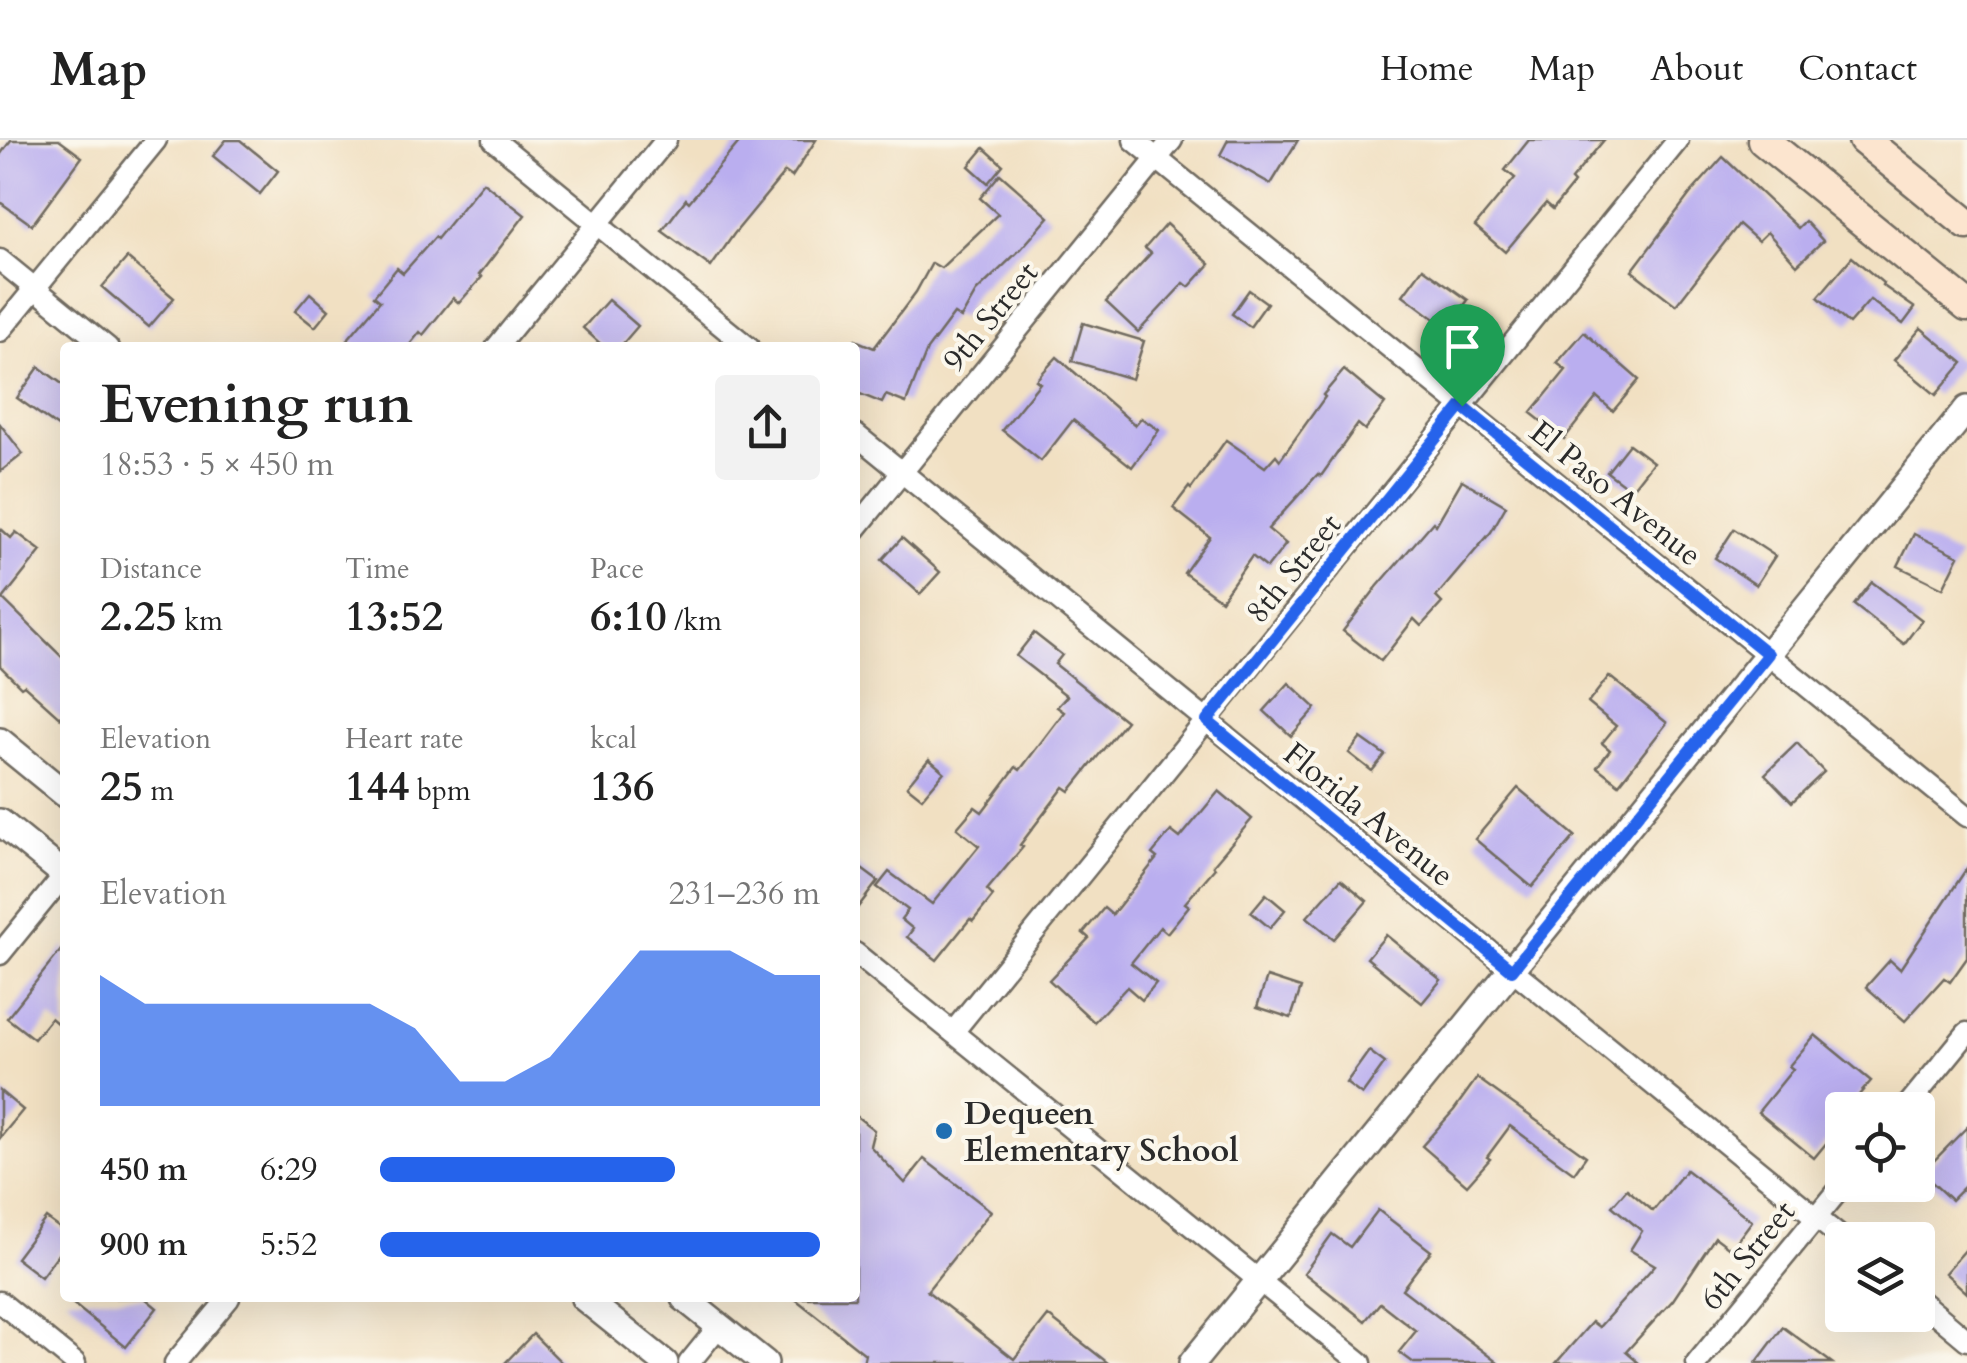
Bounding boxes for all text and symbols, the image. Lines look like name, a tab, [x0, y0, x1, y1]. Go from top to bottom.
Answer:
text: Map	[50, 37, 148, 102]
text: Home	[1380, 45, 1474, 93]
text: Map	[1529, 45, 1595, 93]
text: About	[1650, 45, 1743, 93]
text: Contact	[1798, 45, 1917, 93]
street label: 9th Street	[933, 252, 1049, 381]
pin	[1420, 304, 1505, 407]
icon: arrive	[1435, 319, 1490, 374]
text: Evening run	[100, 368, 413, 442]
button: share	[715, 375, 820, 480]
street label: El Paso Avenue	[1520, 411, 1711, 577]
text: 18:53 · 5 × 450 m	[100, 443, 334, 487]
street label: 8th Street	[1236, 504, 1352, 633]
text: Distance	[100, 550, 202, 588]
text: Time	[345, 550, 410, 588]
text: Pace	[590, 550, 644, 588]
text: 2.25	[100, 588, 177, 645]
text: 13:52	[345, 588, 443, 645]
text: 6:10	[590, 588, 667, 645]
text: km	[177, 602, 223, 640]
text: /km	[667, 602, 722, 640]
text: Elevation	[100, 720, 211, 758]
text: Heart rate	[345, 720, 464, 758]
text: kcal	[590, 720, 637, 758]
street label: Florida Avenue	[1274, 732, 1463, 897]
text: 25	[100, 758, 143, 815]
text: 144	[345, 758, 410, 815]
text: 136	[590, 758, 655, 815]
text: m	[143, 772, 174, 810]
text: bpm	[410, 772, 471, 810]
text: Elevation	[100, 872, 227, 916]
text: 231–236 m	[668, 872, 820, 916]
place label: Dequeen Elementary School	[964, 1092, 1239, 1173]
map controls	[1825, 1092, 1935, 1332]
button: locate	[1825, 1092, 1935, 1202]
marker: Dequeen Elementary School	[933, 1120, 955, 1142]
text: 450 m	[100, 1148, 187, 1192]
text: 6:29	[260, 1148, 317, 1192]
street label: 6th Street	[1690, 1191, 1806, 1320]
button: layers	[1825, 1222, 1935, 1332]
text: 900 m	[100, 1223, 187, 1267]
text: 5:52	[260, 1223, 317, 1267]

